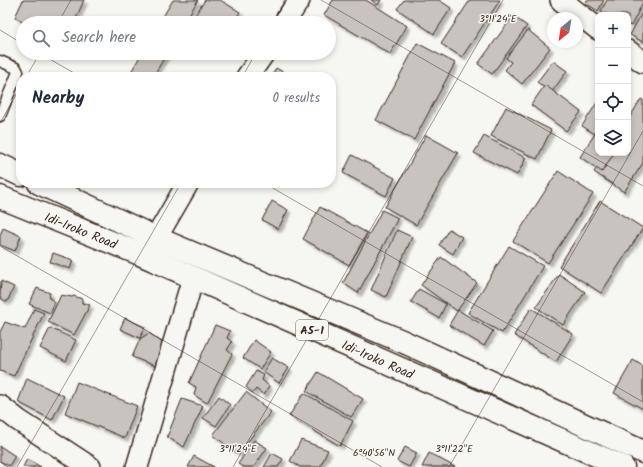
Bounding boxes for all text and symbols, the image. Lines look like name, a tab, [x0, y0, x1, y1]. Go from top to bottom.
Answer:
text: 3°11'24"E	[479, 11, 518, 27]
north arrow	[547, 12, 583, 48]
map controls	[595, 12, 631, 156]
button: +	[595, 12, 631, 48]
search box	[16, 16, 336, 60]
text: Search here	[62, 26, 136, 50]
icon: search	[30, 27, 52, 49]
button: −	[595, 48, 631, 84]
button: locate	[595, 84, 631, 120]
text: Nearby	[32, 85, 84, 112]
text: 0 results	[273, 88, 320, 109]
button: layers	[595, 120, 631, 156]
street label: Idi-Iroko Road	[41, 207, 121, 256]
road number: A5-1	[296, 320, 328, 340]
street label: Idi-Iroko Road	[338, 335, 417, 386]
text: 3°11'24"E	[219, 441, 258, 457]
text: 3°11'22"E	[435, 441, 474, 457]
text: 6°40'56"N	[353, 445, 395, 461]

